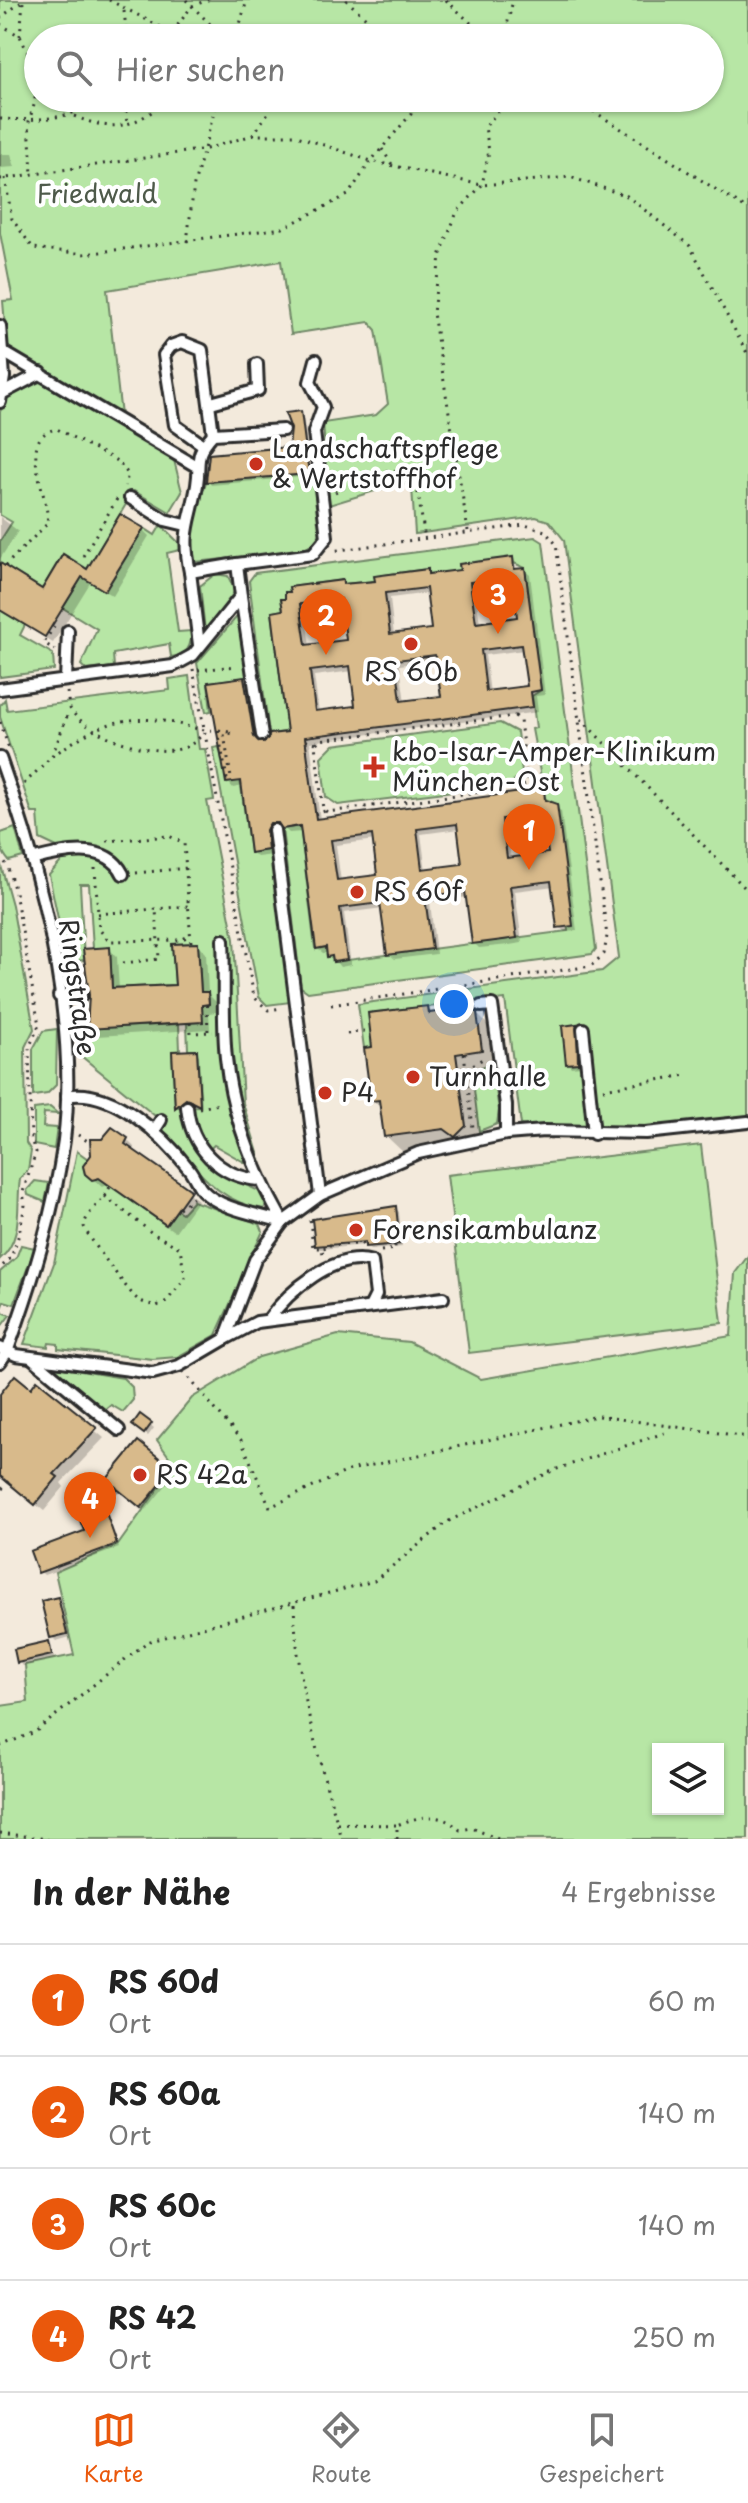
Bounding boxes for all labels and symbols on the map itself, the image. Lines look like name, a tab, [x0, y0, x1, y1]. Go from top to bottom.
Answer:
park label: Friedwald	[36, 173, 158, 212]
place label: Landschaftspflege & Wertstoffhof	[272, 428, 499, 497]
marker: Landschaftspflege & Wertstoffhof	[247, 455, 265, 473]
pin: 3	[472, 568, 524, 634]
pin: 2	[300, 589, 352, 655]
marker: RS 60b	[402, 635, 420, 653]
place label: RS 60b	[364, 651, 458, 690]
place label: kbo-Isar-Amper-Klinikum München-Ost	[392, 731, 716, 800]
marker: kbo-Isar-Amper-Klinikum München-Ost	[363, 756, 385, 778]
pin: 1	[503, 804, 555, 870]
place label: RS 60f	[373, 871, 464, 910]
marker: RS 60f	[348, 883, 366, 901]
street label: Ringstraße	[50, 916, 107, 1058]
your location	[434, 984, 474, 1024]
place label: Turnhalle	[429, 1056, 547, 1095]
marker: Turnhalle	[404, 1068, 422, 1086]
place label: P4	[341, 1072, 374, 1111]
marker: P4	[316, 1084, 334, 1102]
place label: Forensikambulanz	[372, 1209, 597, 1248]
marker: Forensikambulanz	[347, 1221, 365, 1239]
place label: RS 42a	[156, 1454, 248, 1493]
marker: RS 42a	[131, 1466, 149, 1484]
pin: 4	[64, 1472, 116, 1538]

